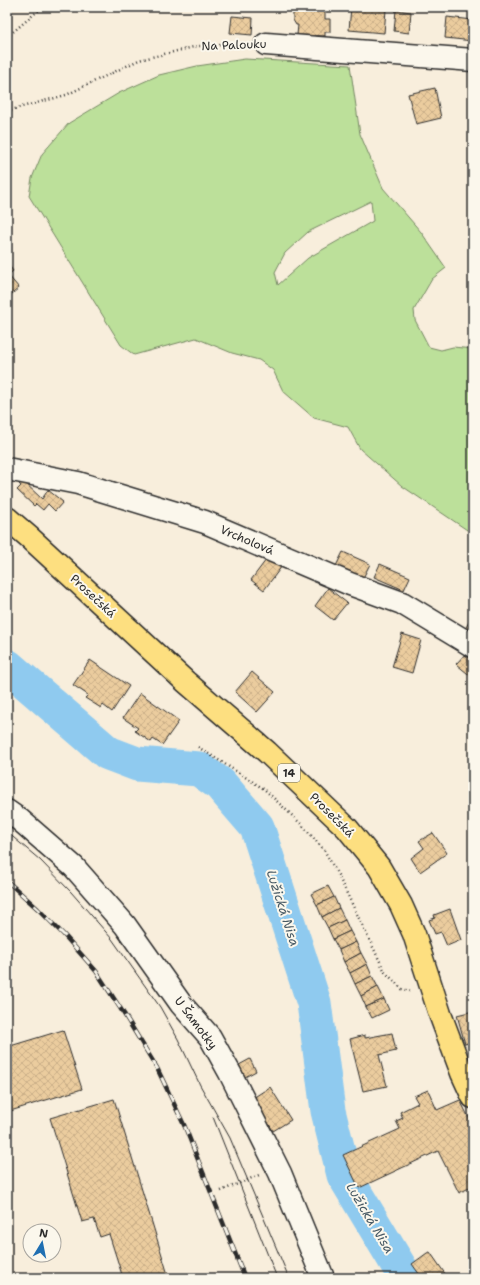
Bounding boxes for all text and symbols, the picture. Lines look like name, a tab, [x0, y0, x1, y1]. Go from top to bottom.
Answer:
street label: Na Palouku	[201, 36, 267, 54]
street label: Vrcholová	[218, 521, 277, 559]
street label: Prosečská	[67, 571, 120, 622]
road number: 14	[278, 764, 300, 782]
street label: Prosečská	[306, 789, 358, 841]
water label: Lužická Nisa	[263, 868, 303, 948]
street label: U Šamotky	[171, 993, 221, 1053]
water label: Lužická Nisa	[342, 1180, 398, 1256]
north arrow	[22, 1223, 62, 1263]
text: N	[38, 1226, 50, 1242]

